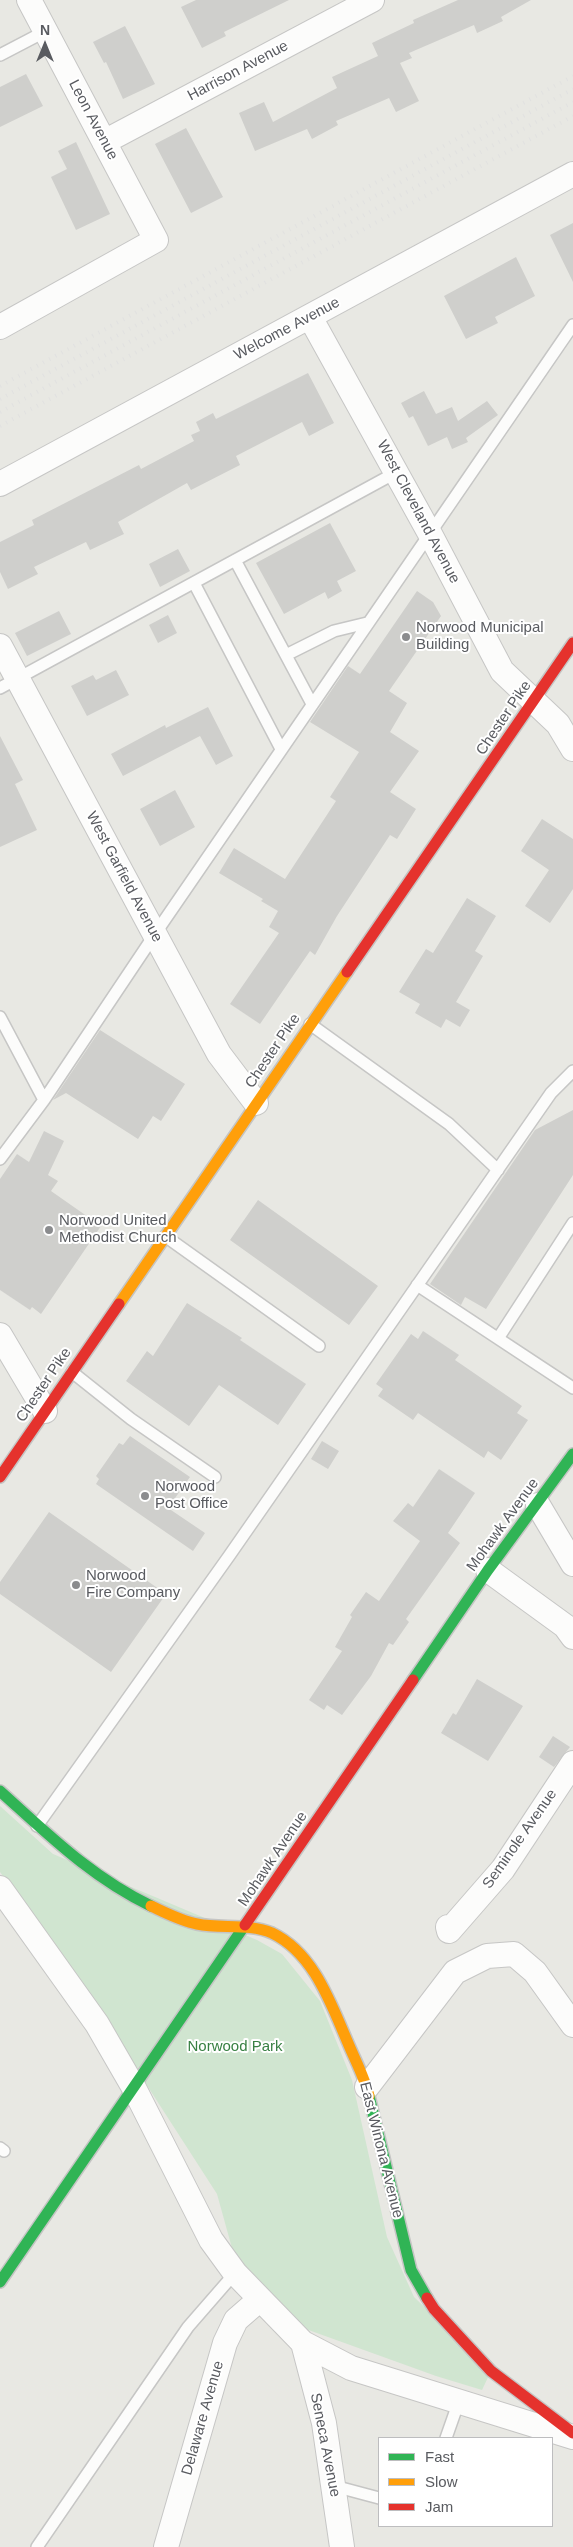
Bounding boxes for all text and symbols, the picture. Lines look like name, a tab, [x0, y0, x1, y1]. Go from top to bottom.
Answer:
north arrow	[20, 20, 70, 70]
text: N	[40, 22, 50, 38]
street label: Harrison Avenue	[185, 37, 291, 105]
street label: Leon Avenue	[64, 77, 122, 163]
street label: Welcome Avenue	[231, 294, 343, 364]
street label: West Cleveland Avenue	[373, 437, 463, 587]
place label: Norwood Municipal Building	[416, 619, 544, 654]
marker: Norwood Municipal Building	[400, 631, 412, 643]
street label: Chester Pike	[473, 677, 535, 759]
street label: West Garfield Avenue	[82, 809, 166, 945]
street label: Chester Pike	[242, 1010, 304, 1092]
place label: Norwood United Methodist Church	[59, 1212, 177, 1247]
marker: Norwood United Methodist Church	[43, 1224, 55, 1236]
street label: Chester Pike	[13, 1344, 75, 1426]
street label: Mohawk Avenue	[463, 1475, 543, 1575]
place label: Norwood Post Office	[155, 1478, 228, 1513]
marker: Norwood Post Office	[139, 1490, 151, 1502]
place label: Norwood Fire Company	[86, 1567, 180, 1602]
marker: Norwood Fire Company	[70, 1579, 82, 1591]
street label: Seminole Avenue	[479, 1786, 561, 1892]
street label: Mohawk Avenue	[235, 1808, 311, 1910]
park label: Norwood Park	[187, 2038, 283, 2056]
street label: East Winona Avenue	[355, 2080, 407, 2220]
street label: Delaware Avenue	[178, 2359, 228, 2477]
street label: Seneca Avenue	[306, 2391, 344, 2499]
legend	[378, 2437, 553, 2527]
text: Fast	[425, 2448, 454, 2465]
text: Slow	[425, 2473, 458, 2490]
text: Jam	[425, 2498, 453, 2515]

